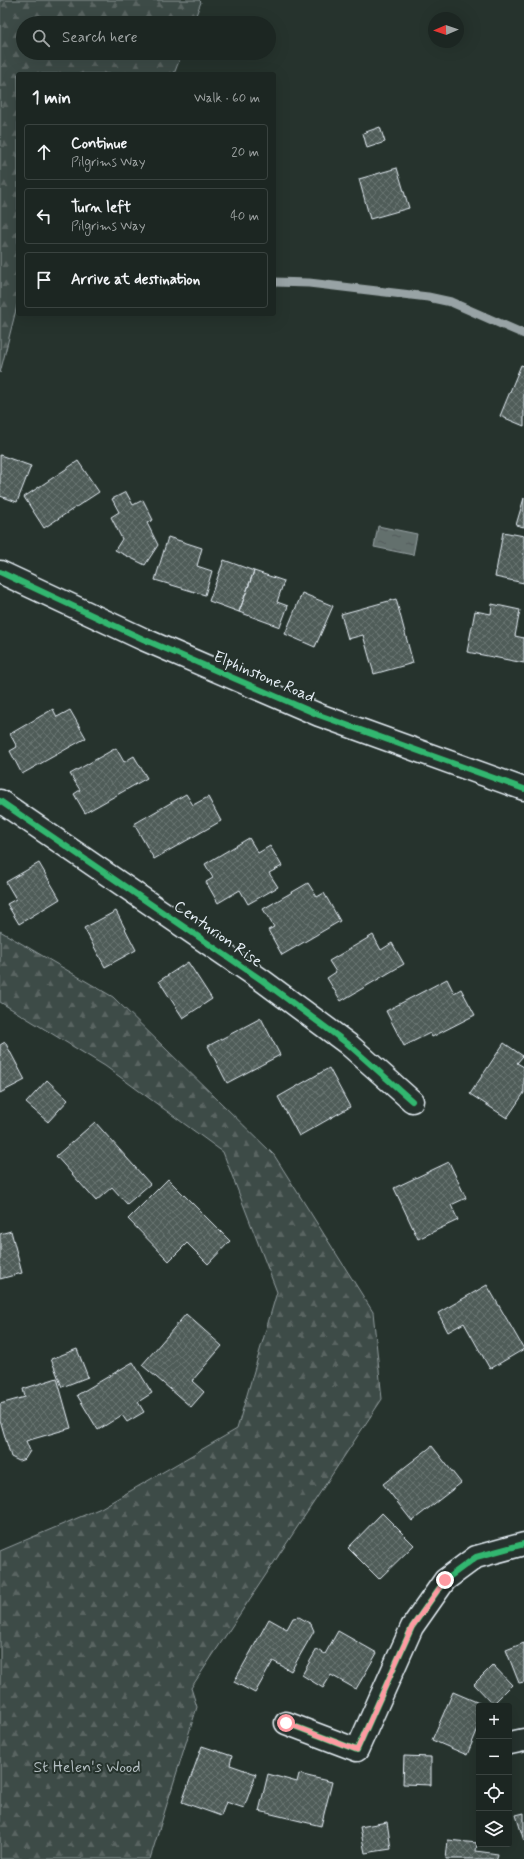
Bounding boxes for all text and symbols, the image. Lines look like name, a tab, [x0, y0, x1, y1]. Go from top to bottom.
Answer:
north arrow	[428, 12, 464, 48]
search box	[16, 16, 276, 60]
icon: search	[30, 27, 52, 49]
text: Search here	[62, 28, 138, 48]
text: 1 min	[32, 87, 71, 109]
text: Walk · 60 m	[194, 90, 260, 107]
text: Continue	[71, 134, 127, 154]
icon: ahead	[33, 141, 55, 163]
text: 20 m	[231, 144, 259, 161]
text: Pilgrims Way	[71, 154, 145, 171]
text: Turn left	[71, 198, 131, 218]
icon: left	[33, 205, 55, 227]
text: 40 m	[230, 208, 259, 225]
text: Pilgrims Way	[71, 218, 145, 235]
icon: arrive	[33, 269, 55, 291]
text: Arrive at destination	[71, 270, 200, 290]
street label: Elphinstone Road	[210, 646, 318, 708]
street label: Centurion Rise	[170, 896, 266, 972]
route end	[436, 1571, 454, 1589]
map controls	[476, 1703, 512, 1847]
button: +	[476, 1703, 512, 1739]
route start	[277, 1714, 295, 1732]
button: −	[476, 1739, 512, 1775]
park label: St Helen's Wood	[33, 1757, 141, 1778]
button: locate	[476, 1775, 512, 1811]
button: layers	[476, 1811, 512, 1847]

